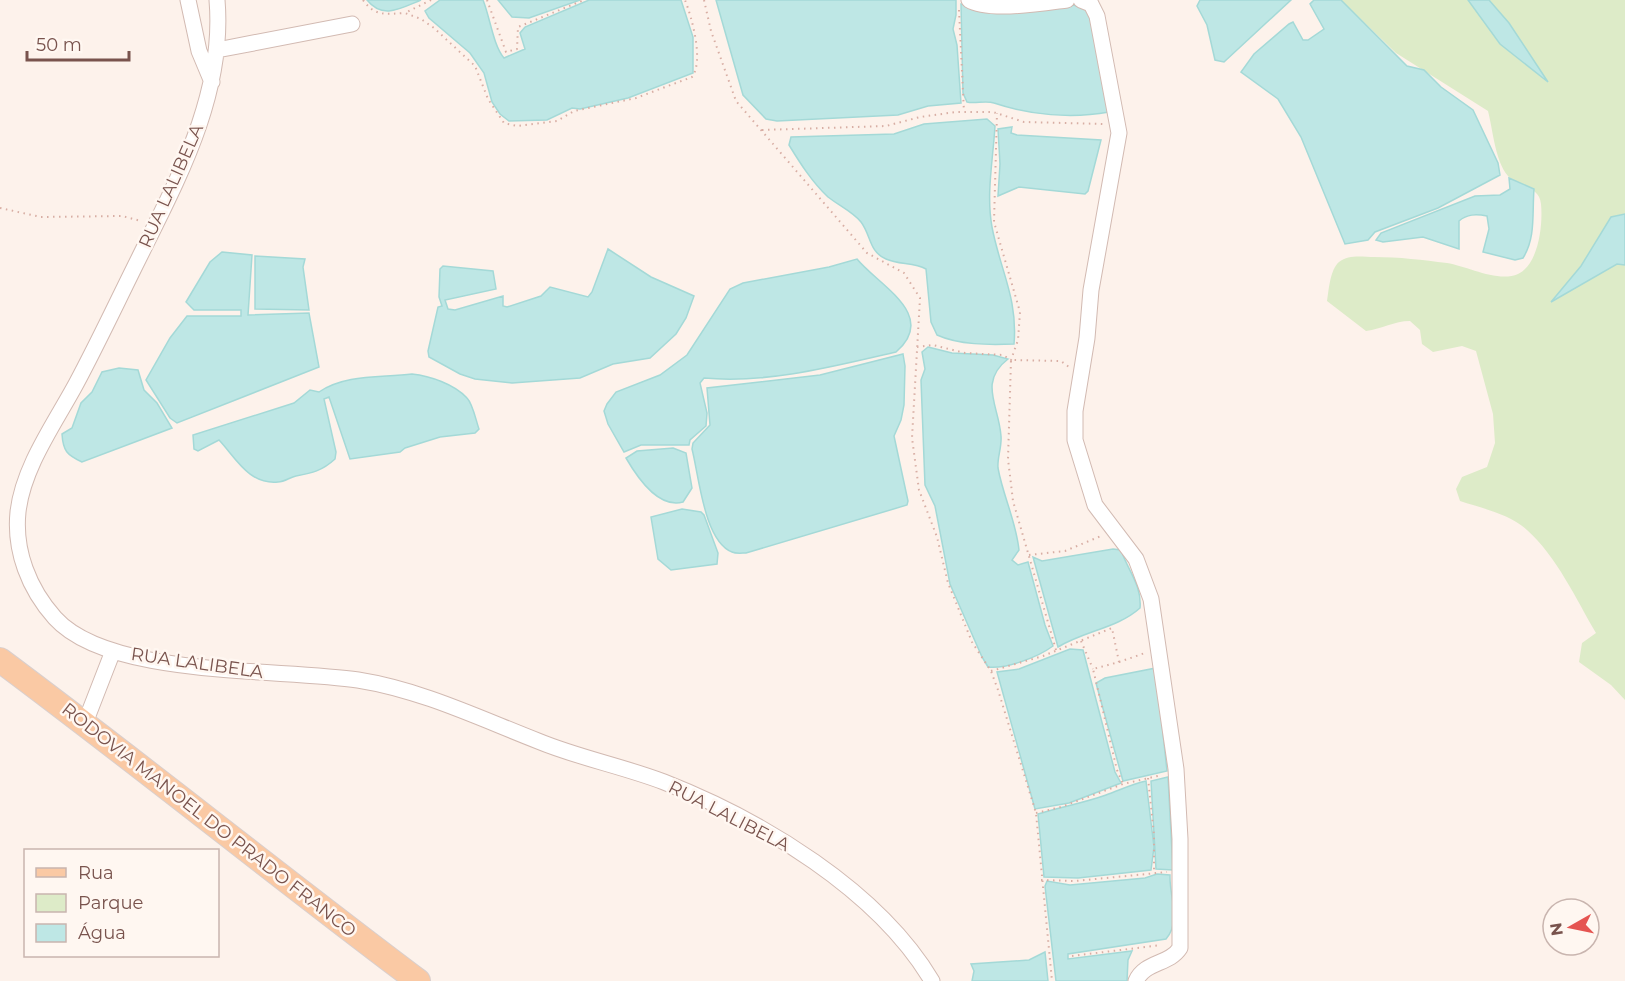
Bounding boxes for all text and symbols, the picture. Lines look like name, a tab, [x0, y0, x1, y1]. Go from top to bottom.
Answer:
scale bar	[27, 24, 129, 62]
text: 50 m	[36, 34, 82, 56]
street label: RUA LALIBELA	[134, 121, 208, 251]
street label: RUA LALIBELA	[129, 643, 265, 683]
street label: RODOVIA MANOEL DO PRADO FRANCO	[57, 698, 361, 942]
street label: RUA LALIBELA	[665, 776, 793, 856]
legend	[24, 849, 219, 957]
text: Rua	[78, 862, 114, 884]
text: Parque	[78, 892, 144, 914]
north arrow	[1541, 897, 1601, 957]
text: N	[1546, 921, 1567, 937]
text: Água	[78, 922, 126, 944]

